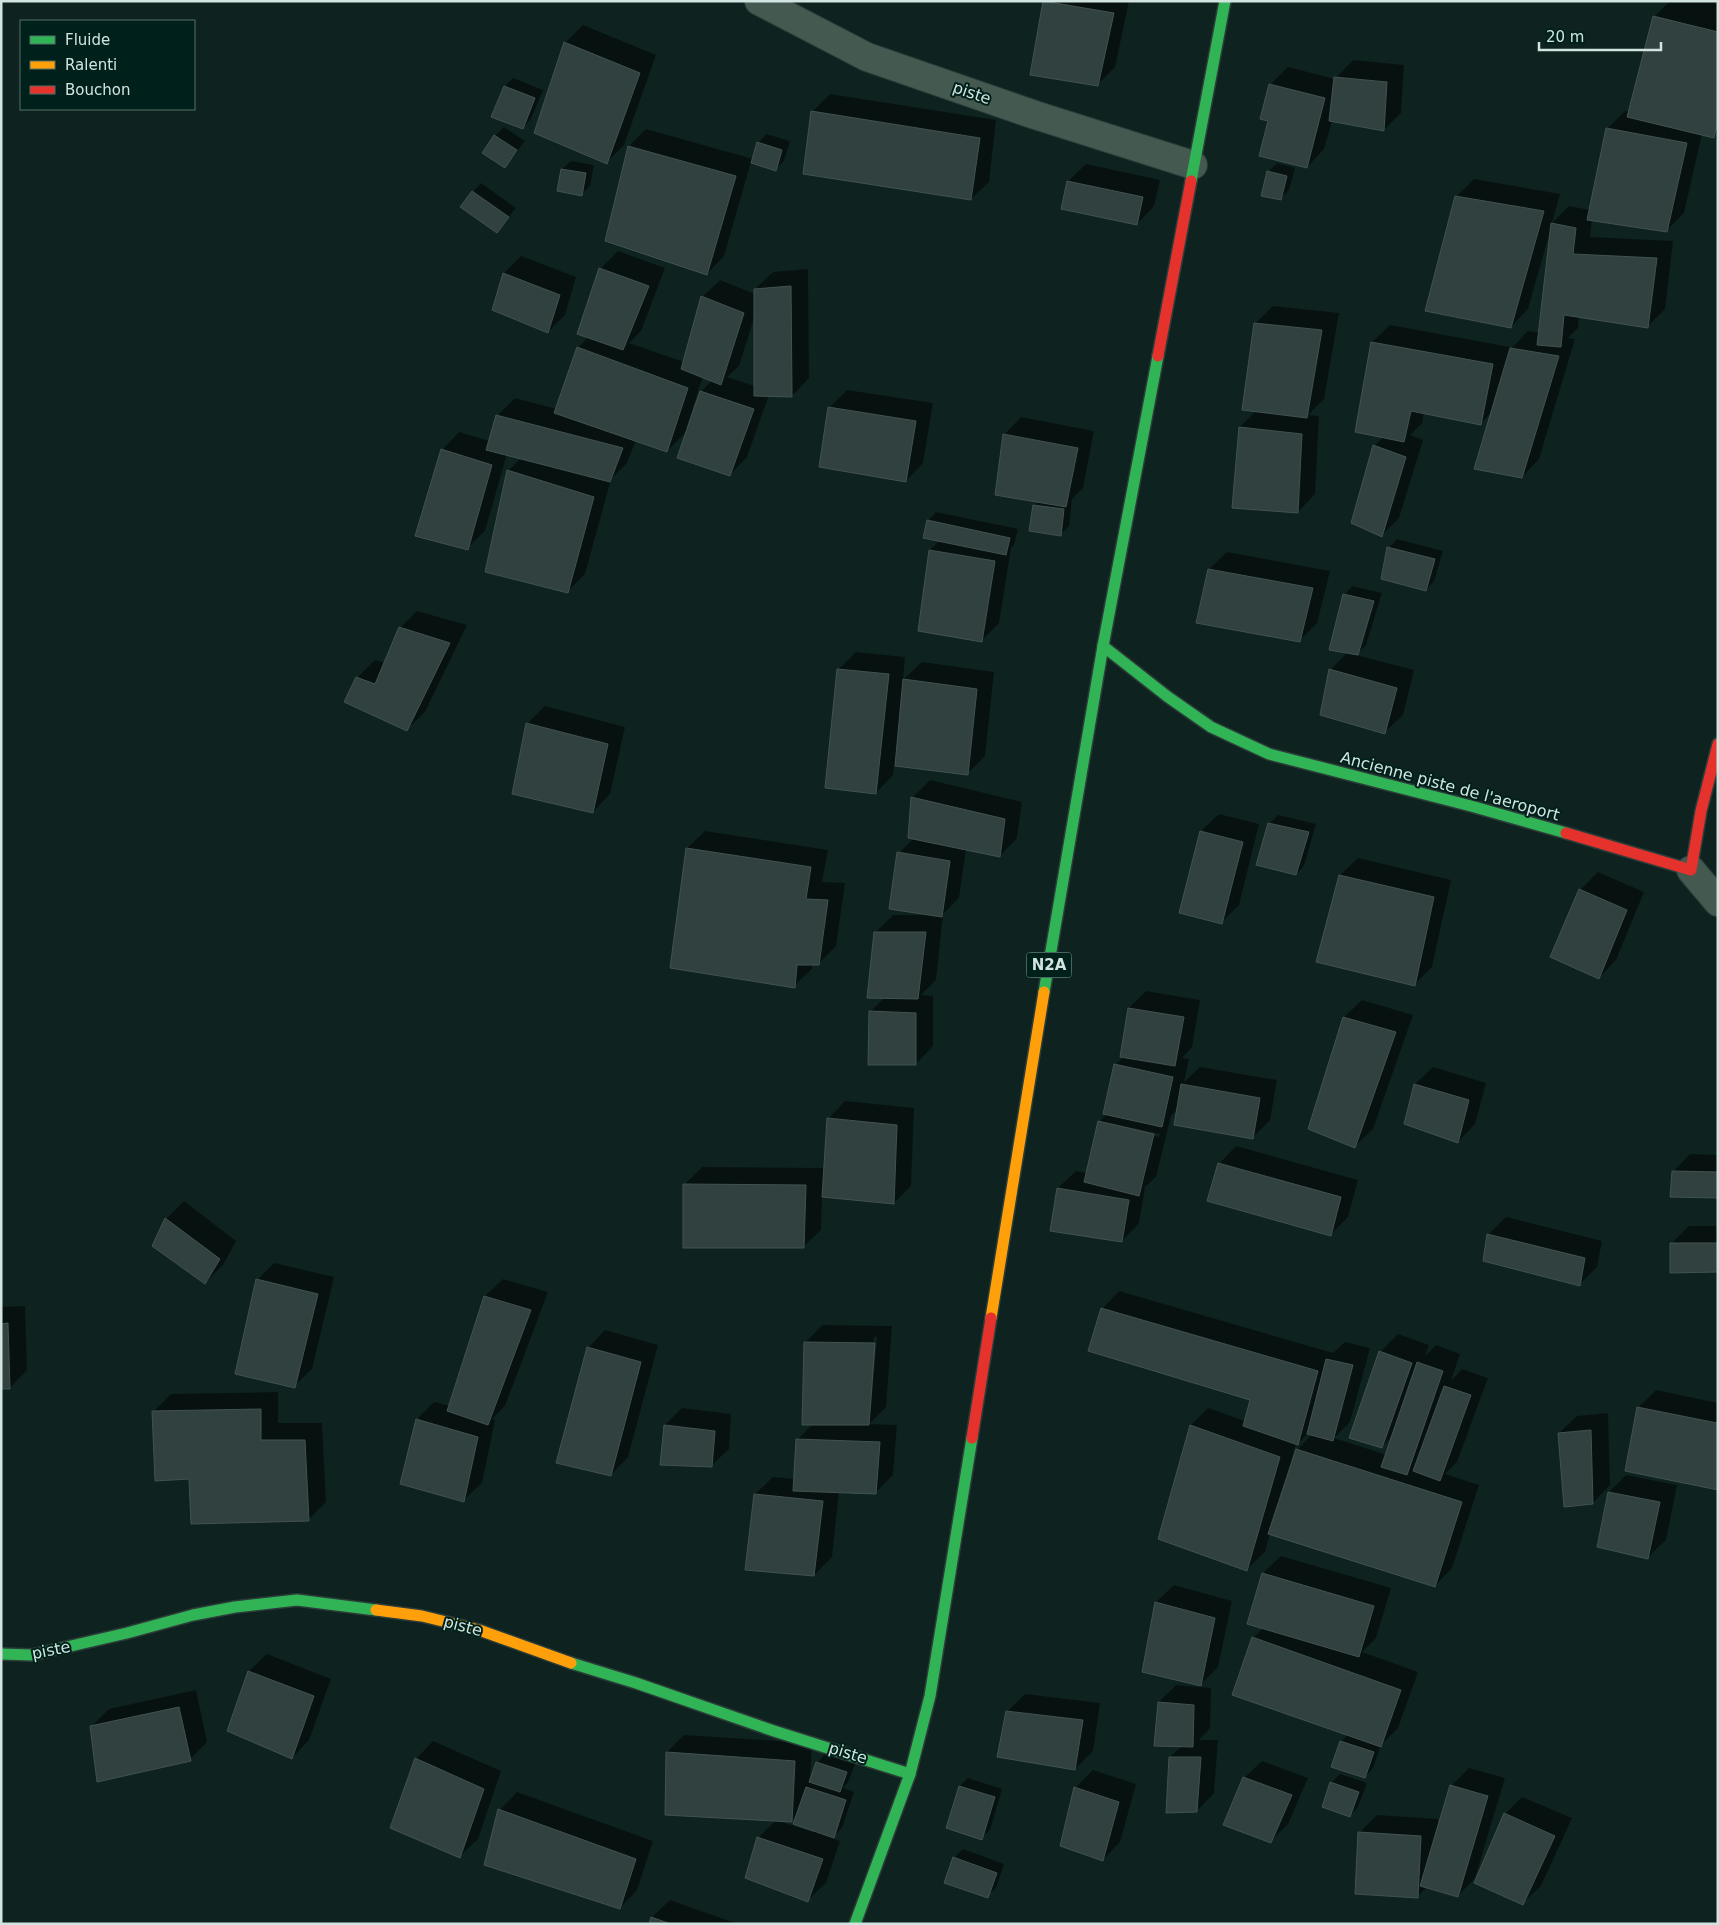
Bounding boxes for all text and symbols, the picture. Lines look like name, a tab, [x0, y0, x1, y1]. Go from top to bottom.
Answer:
legend	[20, 20, 195, 110]
scale bar	[1539, 20, 1662, 52]
text: 20 m	[1546, 28, 1584, 46]
text: Fluide	[65, 31, 110, 49]
text: Ralenti	[65, 56, 117, 74]
street label: piste	[950, 78, 994, 108]
text: Bouchon	[65, 81, 130, 99]
street label: Ancienne piste de l'aeroport	[1338, 748, 1562, 824]
road number: N2A	[1026, 952, 1072, 978]
street label: piste	[442, 1612, 484, 1640]
street label: piste	[30, 1637, 72, 1663]
street label: piste	[827, 1738, 869, 1768]

